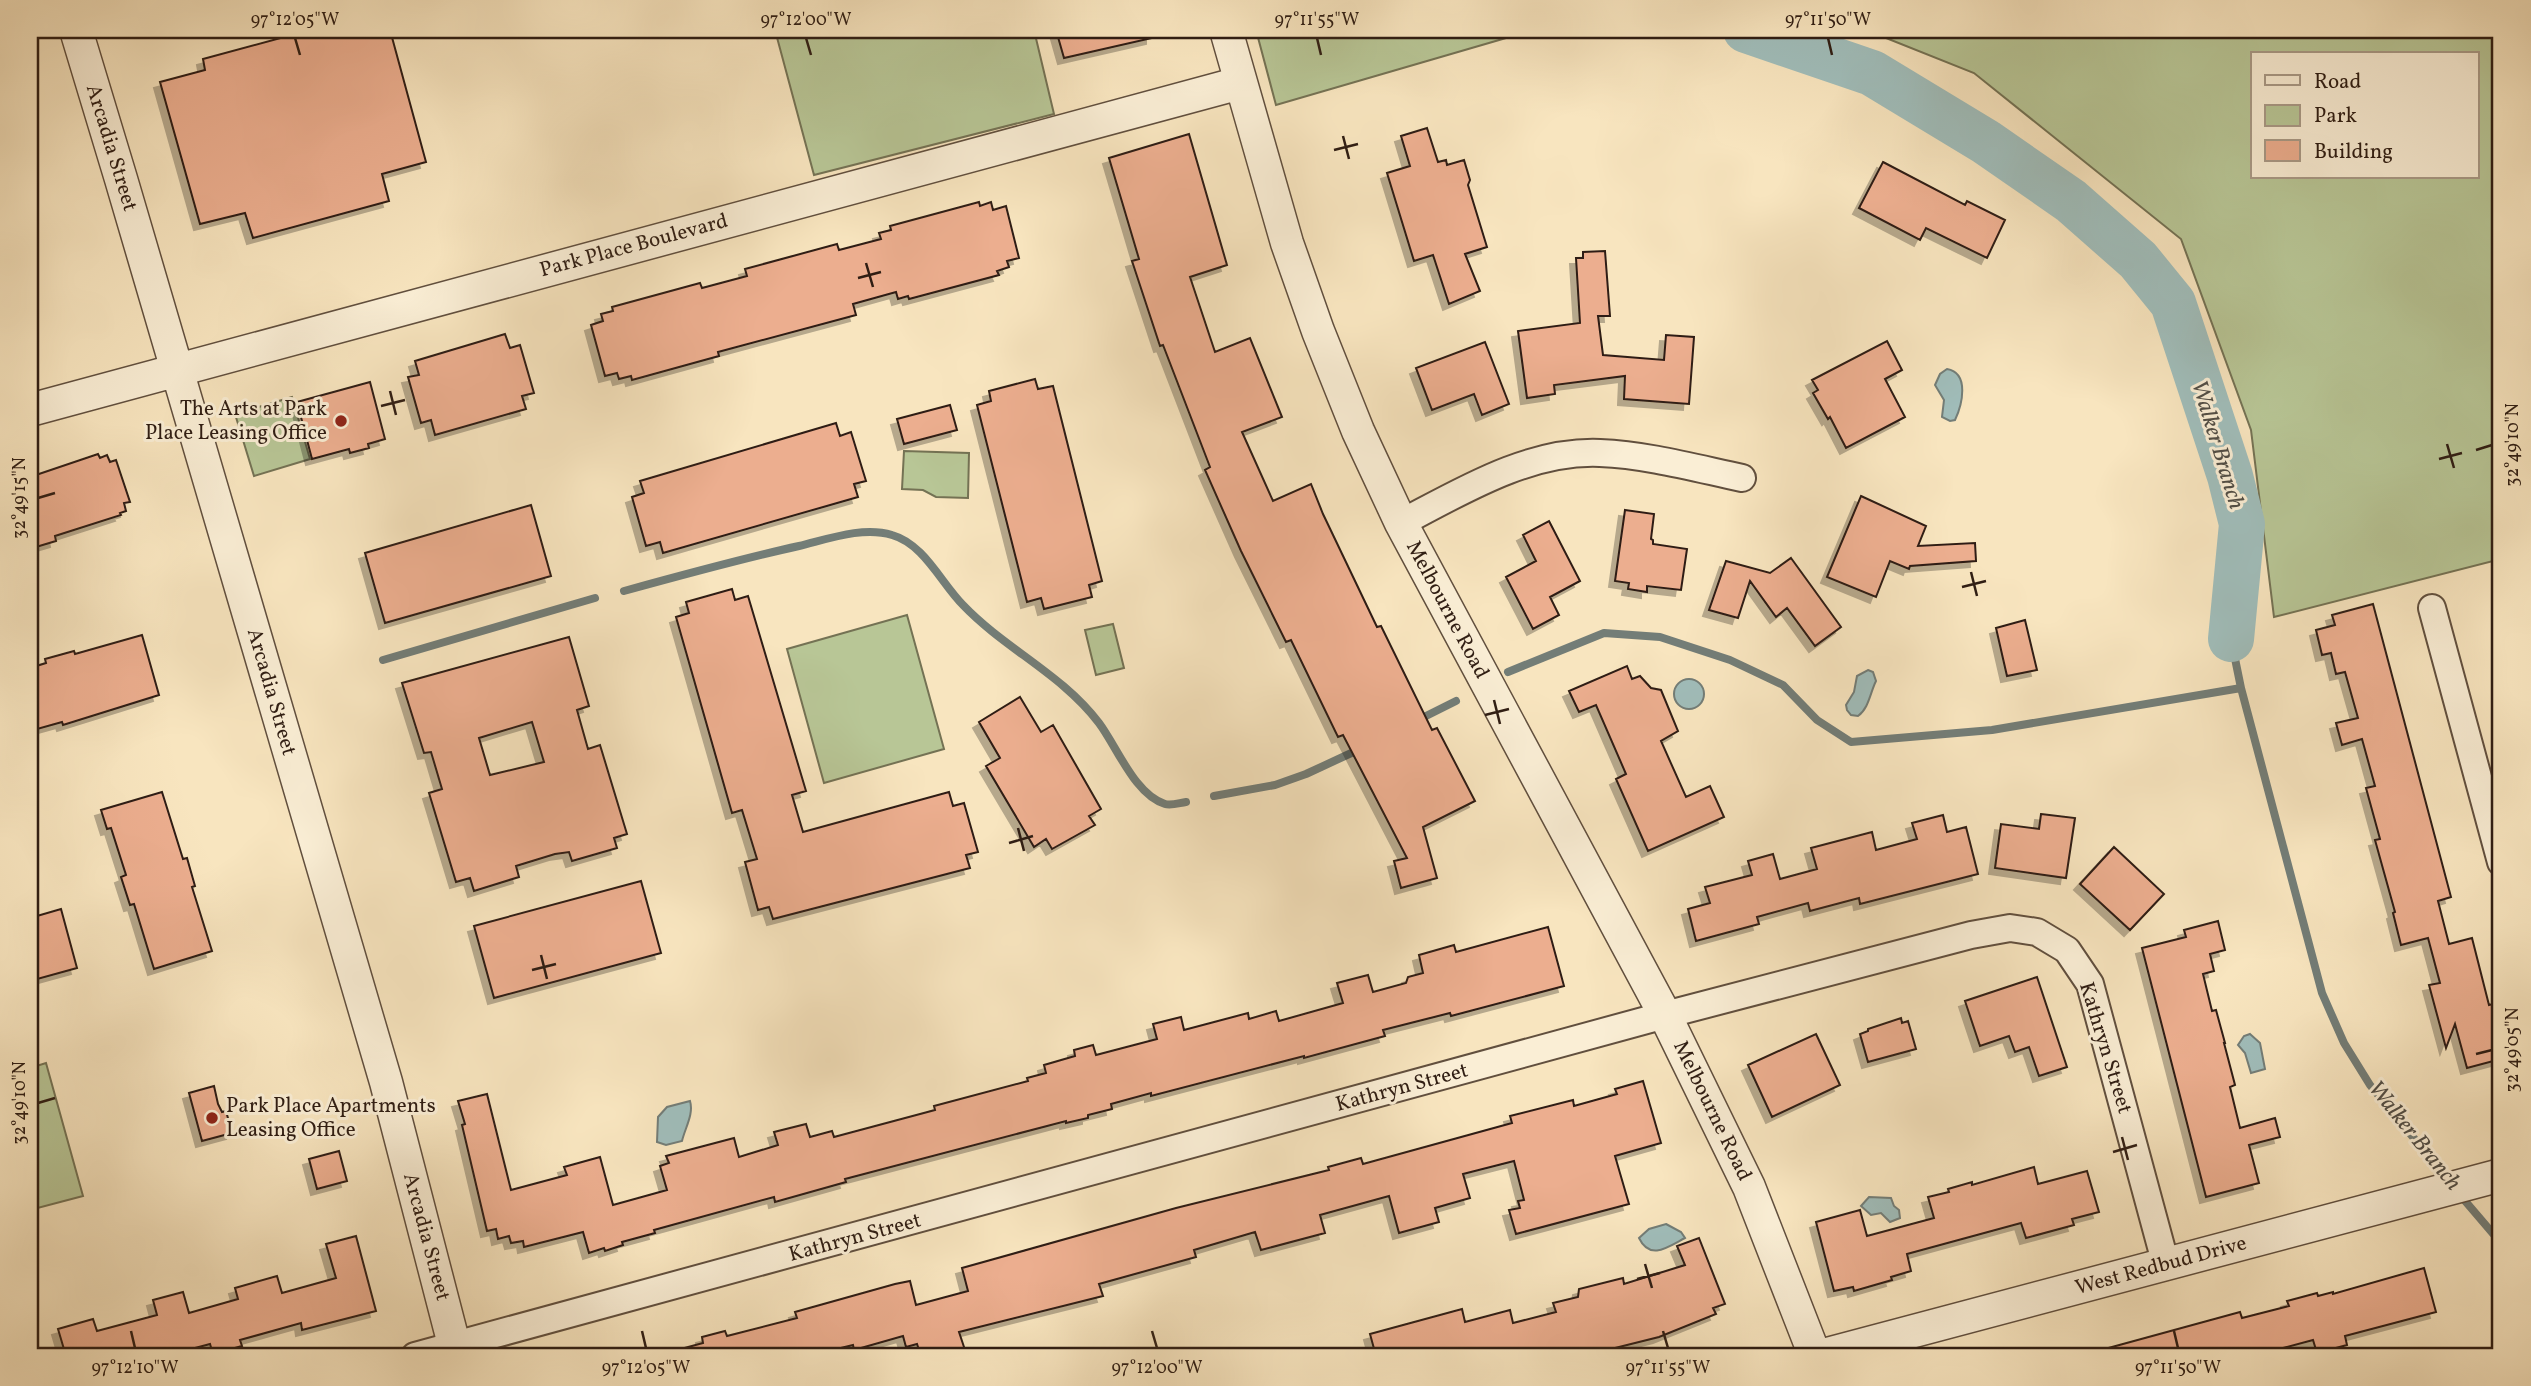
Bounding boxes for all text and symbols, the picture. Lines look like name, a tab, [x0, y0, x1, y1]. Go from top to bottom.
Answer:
text: 97°12'05"W	[251, 8, 339, 33]
text: 97°12'00"W	[760, 8, 852, 33]
text: 97°11'55"W	[1275, 8, 1359, 33]
text: 97°11'50"W	[1785, 8, 1871, 33]
legend	[2251, 52, 2478, 178]
text: Road	[2314, 68, 2361, 97]
street label: Arcadia Street	[78, 81, 144, 215]
text: Park	[2314, 102, 2357, 131]
text: Building	[2314, 138, 2393, 167]
street label: Park Place Boulevard	[537, 207, 731, 285]
water label: Walker Branch	[2182, 377, 2252, 513]
place label: The Arts at Park Place Leasing Office	[145, 395, 328, 448]
text: 32°49'10"N	[2501, 403, 2526, 487]
marker: The Arts at Park Place Leasing Office	[333, 413, 349, 429]
text: 32°49'15"N	[8, 457, 33, 539]
street label: Melbourne Road	[1398, 536, 1496, 684]
street label: Arcadia Street	[239, 625, 303, 759]
street label: Kathryn Street	[2071, 979, 2139, 1117]
text: 32°49'05"N	[2501, 1007, 2526, 1093]
street label: Melbourne Road	[1665, 1036, 1759, 1186]
street label: Kathryn Street	[1332, 1056, 1472, 1120]
text: 32°49'10"N	[8, 1061, 33, 1145]
water label: Walker Branch	[2360, 1074, 2468, 1198]
place label: Park Place Apartments Leasing Office	[226, 1092, 436, 1145]
marker: Park Place Apartments Leasing Office	[204, 1110, 220, 1126]
street label: Arcadia Street	[395, 1170, 457, 1304]
street label: Kathryn Street	[785, 1206, 925, 1270]
street label: West Redbud Drive	[2072, 1229, 2250, 1303]
text: 97°12'10"W	[91, 1356, 179, 1381]
text: 97°12'05"W	[602, 1356, 690, 1381]
text: 97°12'00"W	[1111, 1356, 1203, 1381]
text: 97°11'55"W	[1626, 1356, 1710, 1381]
text: 97°11'50"W	[2135, 1356, 2221, 1381]

